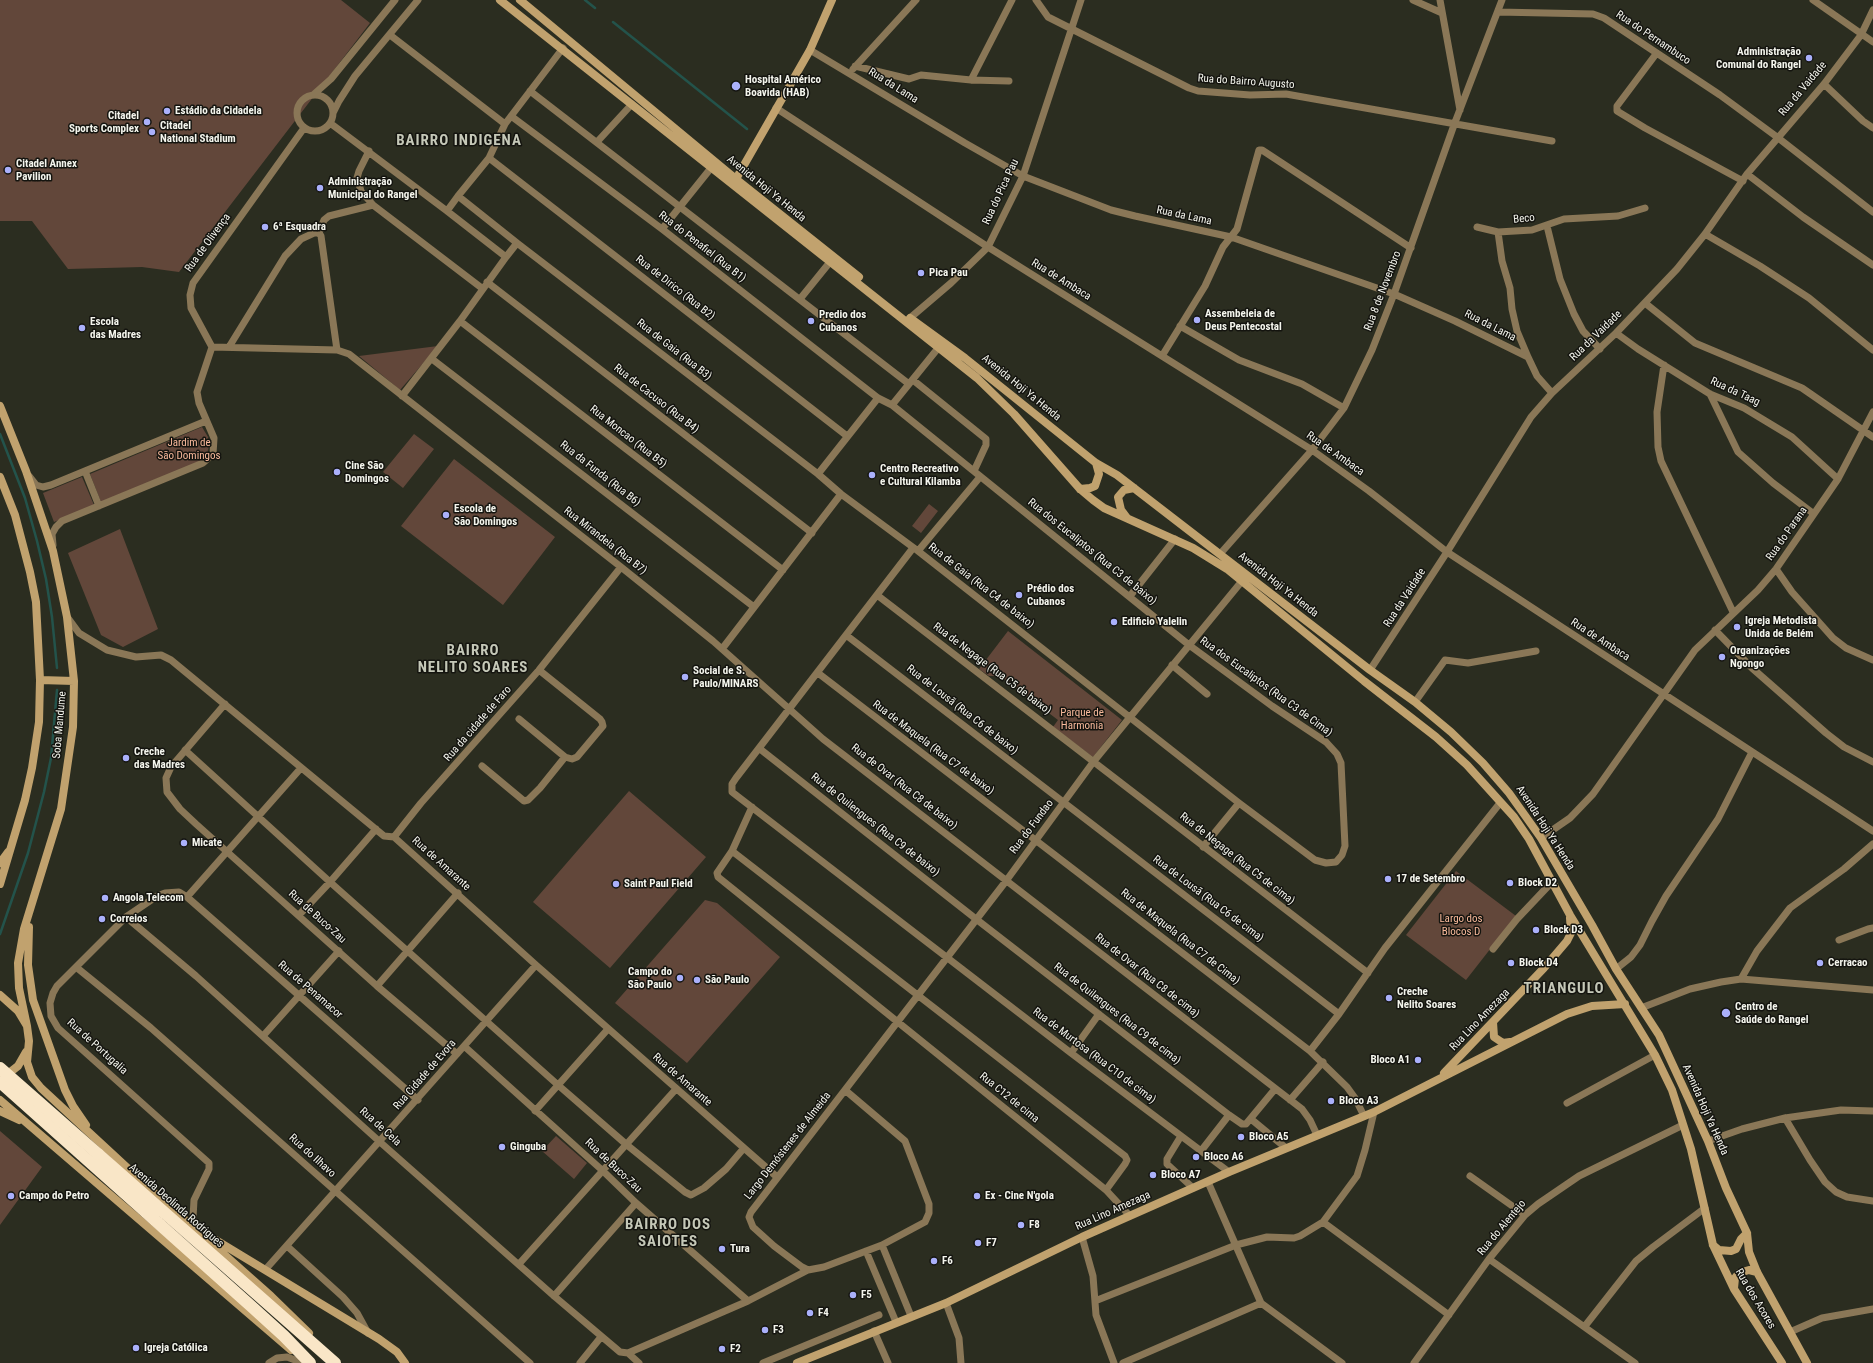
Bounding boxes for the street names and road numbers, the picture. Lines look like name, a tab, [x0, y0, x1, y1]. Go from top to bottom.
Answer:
street label: Rua do Pernambuco	[1613, 8, 1693, 68]
street label: Rua da Vaidade	[1776, 59, 1830, 119]
street label: Rua da Lama	[866, 65, 920, 107]
street label: Rua do Bairro Augusto	[1197, 72, 1295, 92]
street label: Avenida Hoji Ya Henda	[724, 153, 808, 225]
street label: Rua do Pica Pau	[980, 157, 1022, 227]
street label: Rua da Lama	[1155, 204, 1213, 228]
street label: Rua do Penafiel (Rua B1)	[656, 209, 748, 285]
street label: Rua de Olivença	[182, 211, 234, 275]
street label: Beco	[1513, 211, 1535, 227]
street label: Rua 8 de Novembro	[1362, 249, 1404, 333]
street label: Rua de Dirico (Rua B2)	[633, 253, 717, 323]
street label: Rua de Ambaca	[1029, 256, 1093, 304]
street label: Rua da Lama	[1462, 307, 1518, 345]
street label: Rua da Vaidade	[1567, 308, 1625, 364]
street label: Rua de Gaia (Rua B3)	[634, 317, 714, 383]
street label: Avenida Hoji Ya Henda	[979, 352, 1063, 424]
street label: Rua de Cacuso (Rua B4)	[611, 362, 701, 436]
street label: Rua da Taag	[1708, 375, 1762, 409]
street label: Rua Moncao (Rua B5)	[587, 403, 669, 471]
street label: Rua de Ambaca	[1303, 429, 1367, 479]
street label: Rua da Funda (Rua B6)	[557, 438, 643, 510]
street label: Rua dos Eucaliptos (Rua C3 de baixo)	[1025, 496, 1159, 608]
street label: Rua Mirandela (Rua B7)	[561, 504, 649, 578]
street label: Rua do Parana	[1764, 505, 1810, 563]
street label: Rua de Gaia (Rua C4 de baixo)	[925, 541, 1037, 631]
street label: Avenida Hoji Ya Henda	[1235, 550, 1321, 620]
street label: Rua da Vaidade	[1381, 566, 1429, 630]
street label: Rua de Ambaca	[1568, 616, 1632, 664]
street label: Rua de Negage (Rua C5 de baixo)	[930, 620, 1054, 718]
street label: Rua dos Eucaliptos (Rua C3 de Cima)	[1197, 634, 1335, 740]
street label: Rua de Lousã (Rua C6 de baixo)	[904, 662, 1020, 758]
street label: Rua da cidade de Faro	[442, 683, 514, 765]
street label: Soba Mandume	[50, 691, 70, 759]
street label: Rua de Maquela (Rua C7 de baixo)	[870, 698, 996, 798]
street label: Rua de Ovar (Rua C8 de baixo)	[848, 741, 960, 833]
street label: Rua de Quilengues (Rua C9 de baixo)	[808, 771, 942, 879]
street label: Avenida Hoji Ya Henda	[1513, 783, 1577, 873]
street label: Rua do Fundao	[1007, 797, 1057, 857]
street label: Rua de Negage (Rua C5 de cima)	[1177, 810, 1297, 908]
street label: Rua de Amarante	[409, 834, 473, 894]
street label: Rua de Lousã (Rua C6 de cima)	[1150, 853, 1266, 945]
street label: Rua de Maquela (Rua C7 de Cima)	[1118, 886, 1242, 988]
street label: Rua de Buco-Zau	[285, 888, 349, 946]
street label: Rua de Ovar (Rua C8 de cima)	[1092, 931, 1202, 1021]
street label: Rua de Penamacor	[275, 958, 345, 1022]
street label: Rua de Quilengues (Rua C9 de cima)	[1051, 960, 1183, 1068]
street label: Rua Lino Amezaga	[1447, 986, 1513, 1054]
street label: Rua de Murtosa (Rua C10 de cima)	[1030, 1005, 1158, 1107]
street label: Rua de Portugalia	[64, 1016, 130, 1078]
street label: Rua Cidade de Evora	[391, 1037, 459, 1113]
street label: Rua de Amarante	[650, 1051, 714, 1109]
street label: Avenida Hoji Ya Henda	[1679, 1063, 1731, 1157]
street label: Rua C12 de cima	[977, 1070, 1041, 1126]
street label: Largo Demóstenes de Almeida	[742, 1090, 834, 1202]
street label: Rua de Cela	[357, 1105, 403, 1149]
street label: Rua do Ilhavo	[286, 1132, 338, 1180]
street label: Rua de Buco-Zau	[582, 1136, 644, 1196]
street label: Avenida Deolinda Rodrigues	[126, 1161, 226, 1251]
street label: Rua Lino Amezaga	[1073, 1189, 1153, 1233]
street label: Rua do Alentejo	[1475, 1198, 1529, 1258]
street label: Rua dos Acores	[1732, 1267, 1778, 1331]

